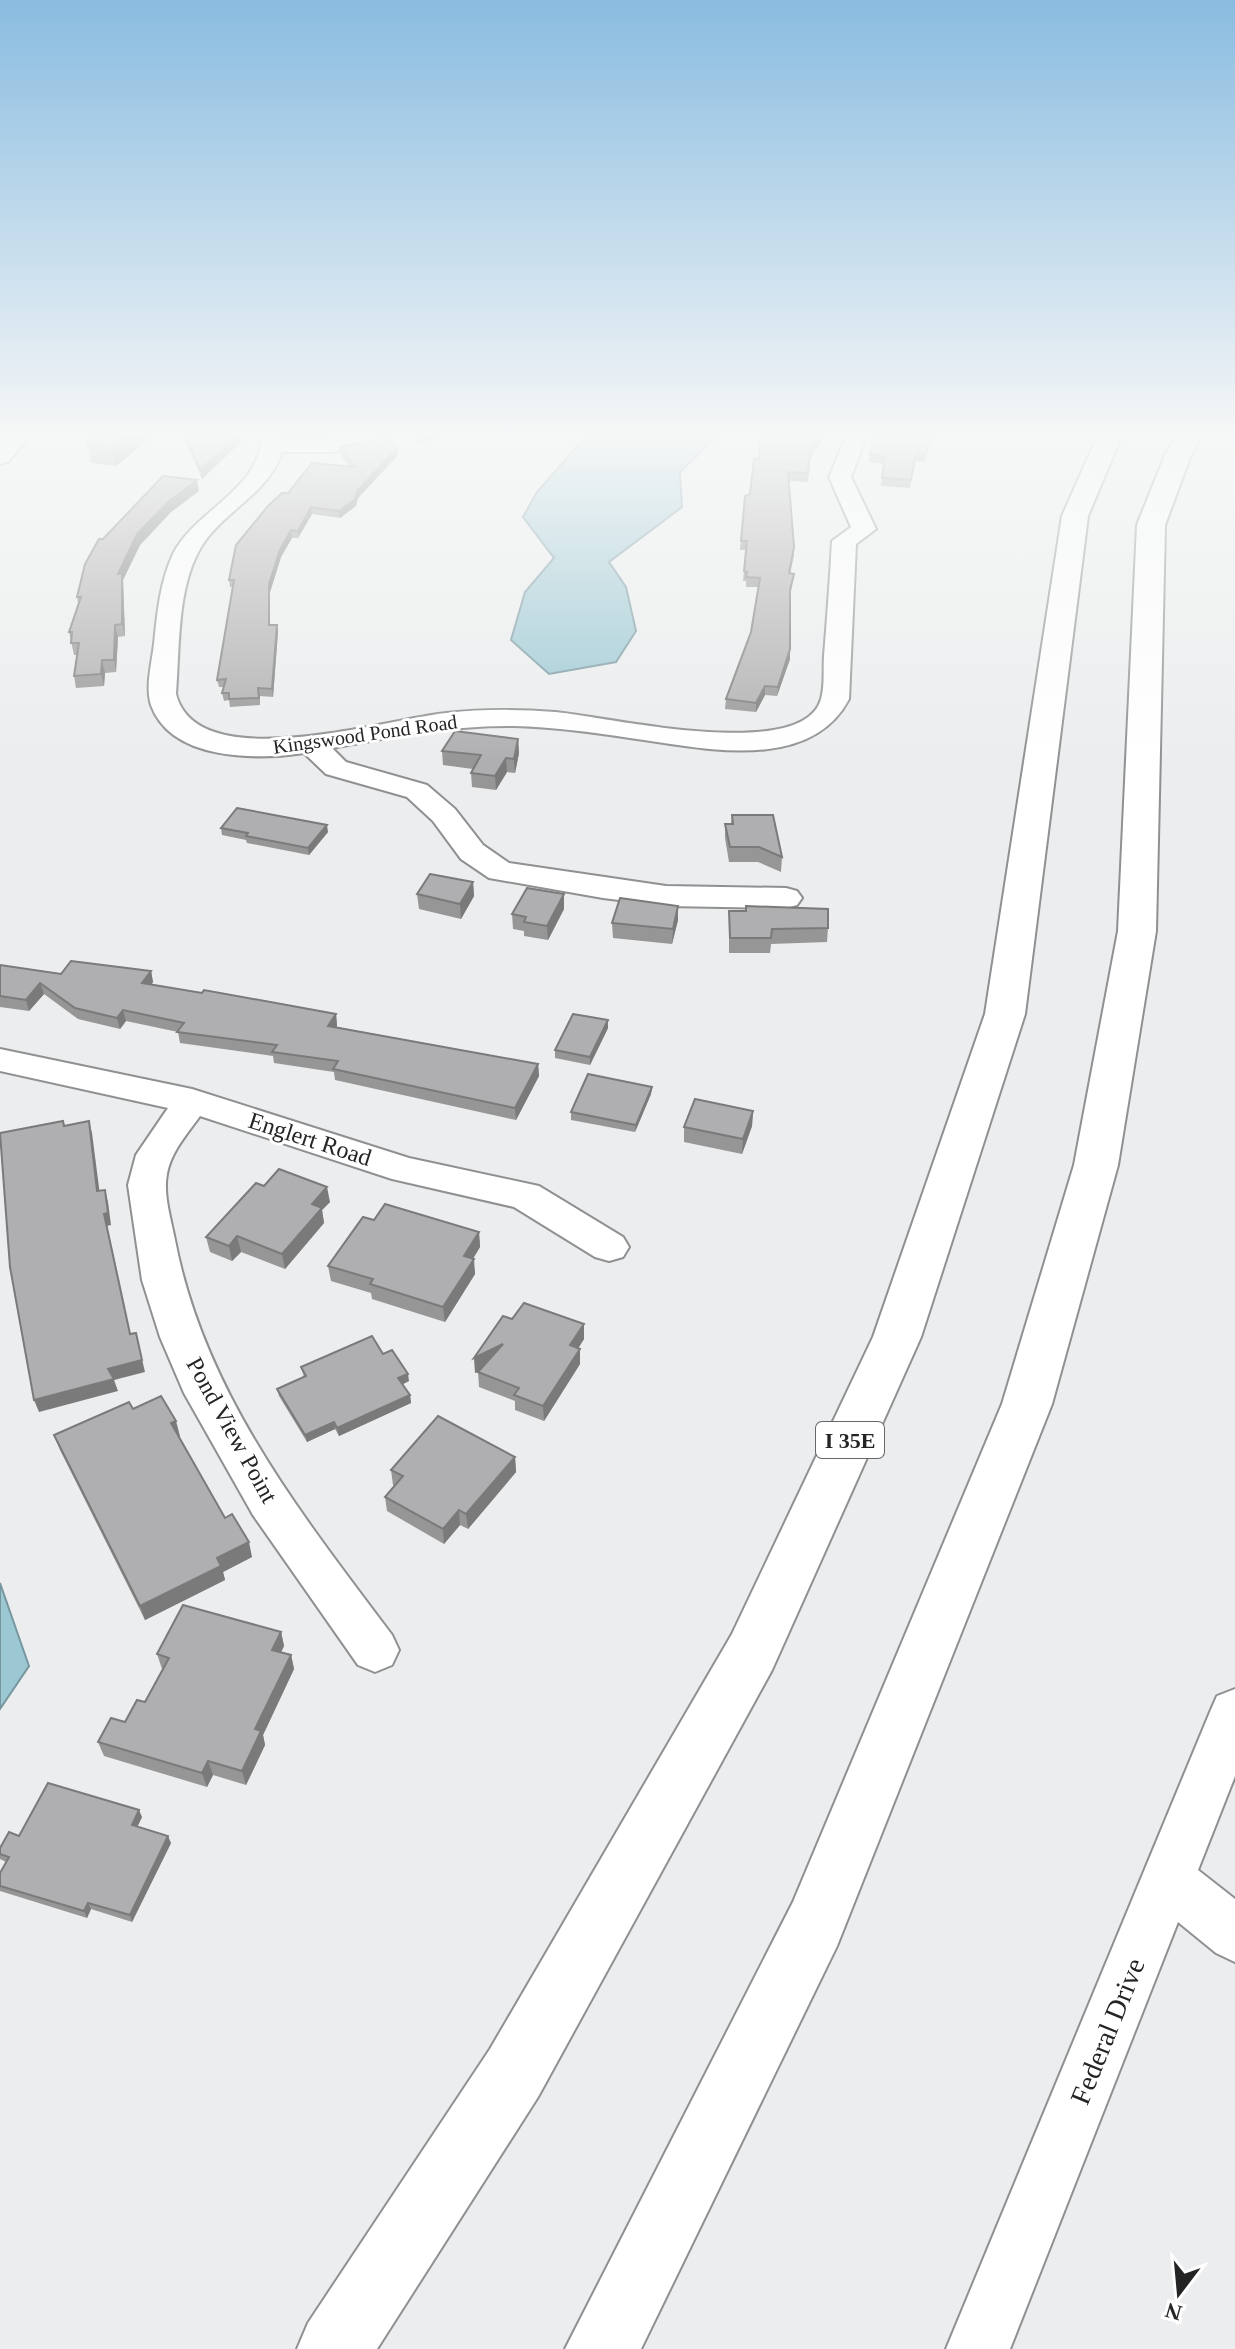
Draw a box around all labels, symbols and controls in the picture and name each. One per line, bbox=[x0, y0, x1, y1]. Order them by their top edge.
street label: Kingswood Pond Road bbox=[272, 710, 459, 759]
street label: Englert Road bbox=[245, 1107, 375, 1171]
street label: Pond View Point bbox=[181, 1353, 283, 1507]
road number: I 35E bbox=[816, 1422, 884, 1458]
street label: Federal Drive bbox=[1064, 1954, 1151, 2109]
north arrow bbox=[1139, 2253, 1219, 2333]
text: N bbox=[1162, 2298, 1185, 2326]

